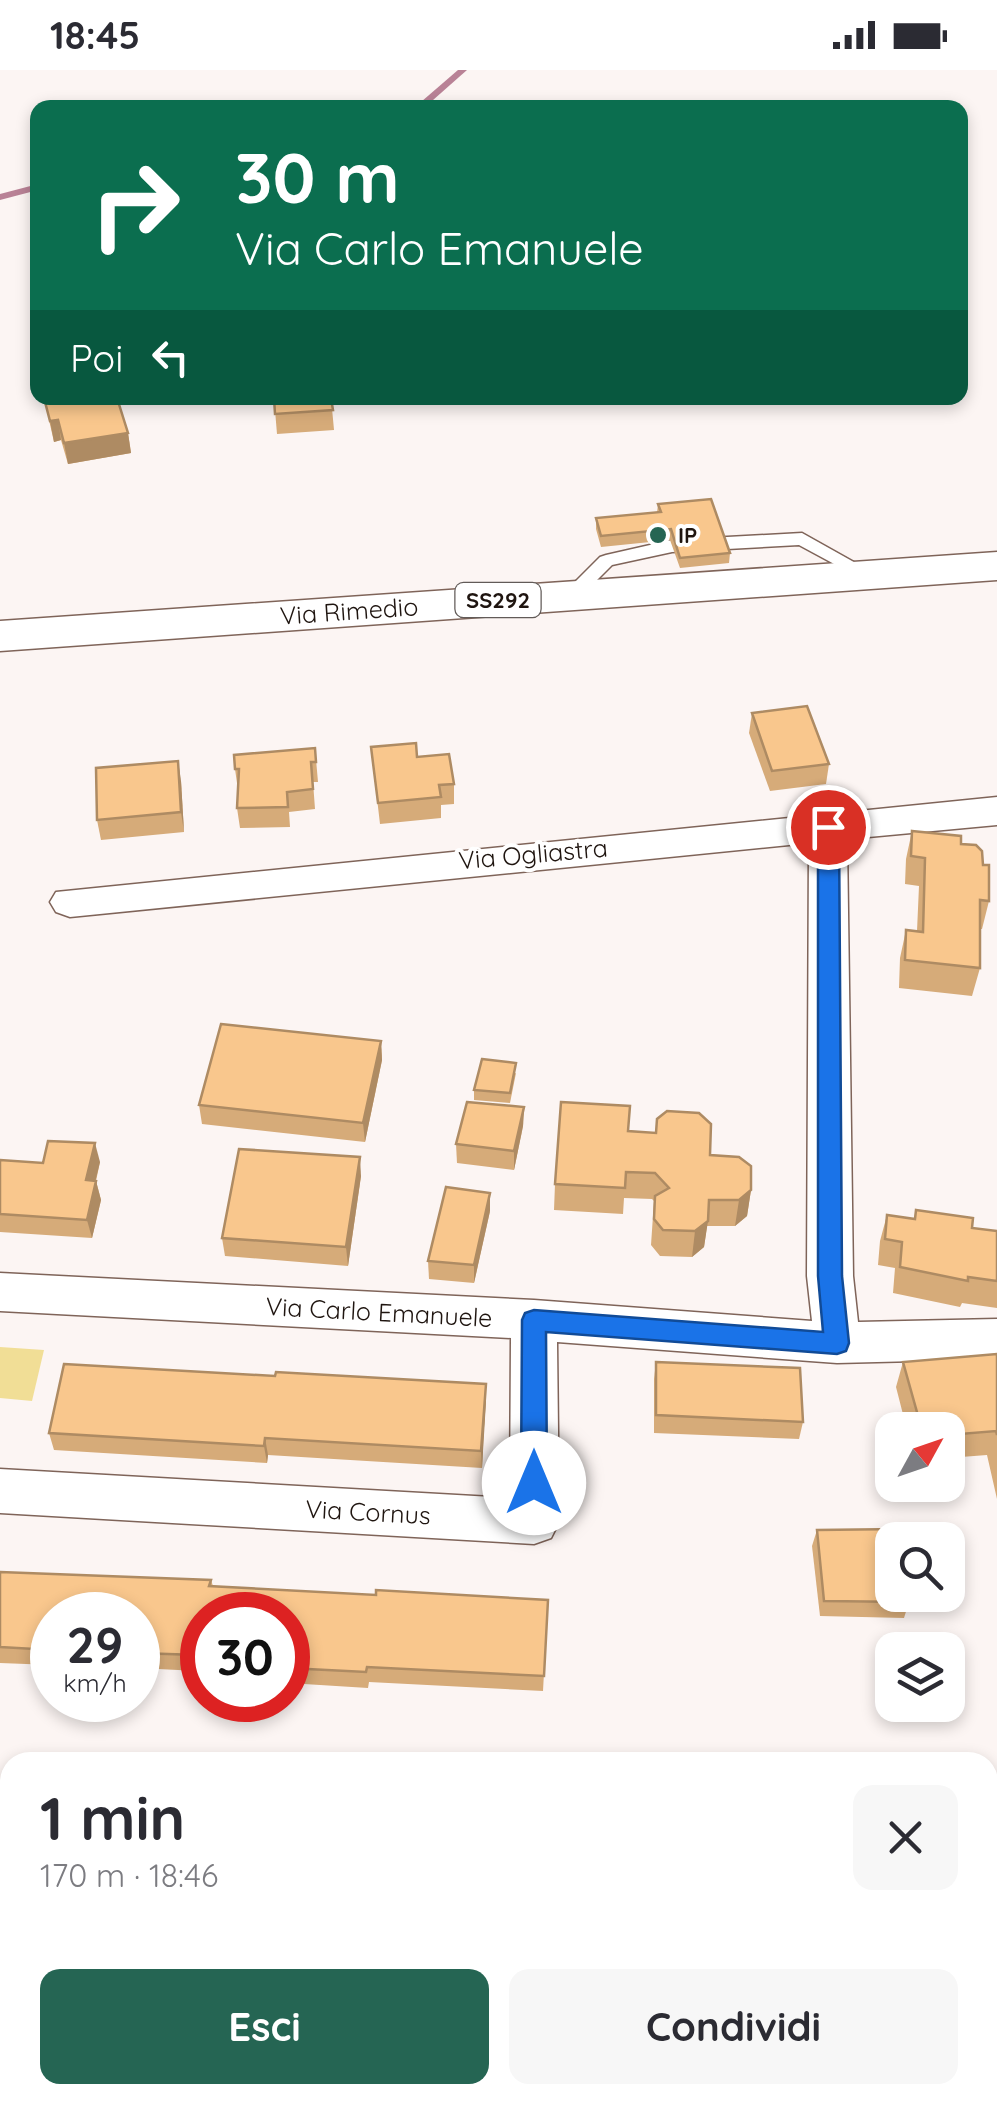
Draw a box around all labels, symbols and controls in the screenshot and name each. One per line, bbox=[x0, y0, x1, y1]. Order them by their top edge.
text: 18:45 bbox=[50, 11, 140, 59]
text: 30 m bbox=[235, 133, 400, 221]
icon: right bbox=[70, 140, 200, 270]
text: Via Carlo Emanuele bbox=[235, 220, 644, 276]
icon: left bbox=[143, 330, 198, 385]
text: Poi bbox=[70, 334, 123, 382]
place label: IP bbox=[678, 521, 697, 549]
marker: IP bbox=[647, 524, 669, 546]
road number: SS292 bbox=[456, 583, 540, 617]
street label: Via Rimedio bbox=[279, 590, 419, 631]
pin bbox=[786, 785, 871, 870]
icon: arrive bbox=[801, 800, 856, 855]
street label: Via Ogliastra bbox=[457, 832, 609, 875]
street label: Via Carlo Emanuele bbox=[265, 1290, 493, 1333]
north arrow bbox=[875, 1412, 965, 1502]
map controls bbox=[875, 1412, 965, 1722]
position arrow bbox=[482, 1431, 586, 1535]
street label: Via Cornus bbox=[305, 1493, 431, 1530]
button: search bbox=[875, 1522, 965, 1612]
speed limit sign: 30 bbox=[180, 1592, 310, 1722]
text: 29 bbox=[67, 1613, 123, 1676]
button: layers bbox=[875, 1632, 965, 1722]
text: km/h bbox=[63, 1667, 127, 1698]
text: 1 min bbox=[40, 1780, 185, 1855]
button: close bbox=[853, 1785, 958, 1890]
text: 170 m · 18:46 bbox=[40, 1855, 218, 1895]
button: Esci bbox=[40, 1969, 489, 2084]
button: Condividi bbox=[509, 1969, 958, 2084]

